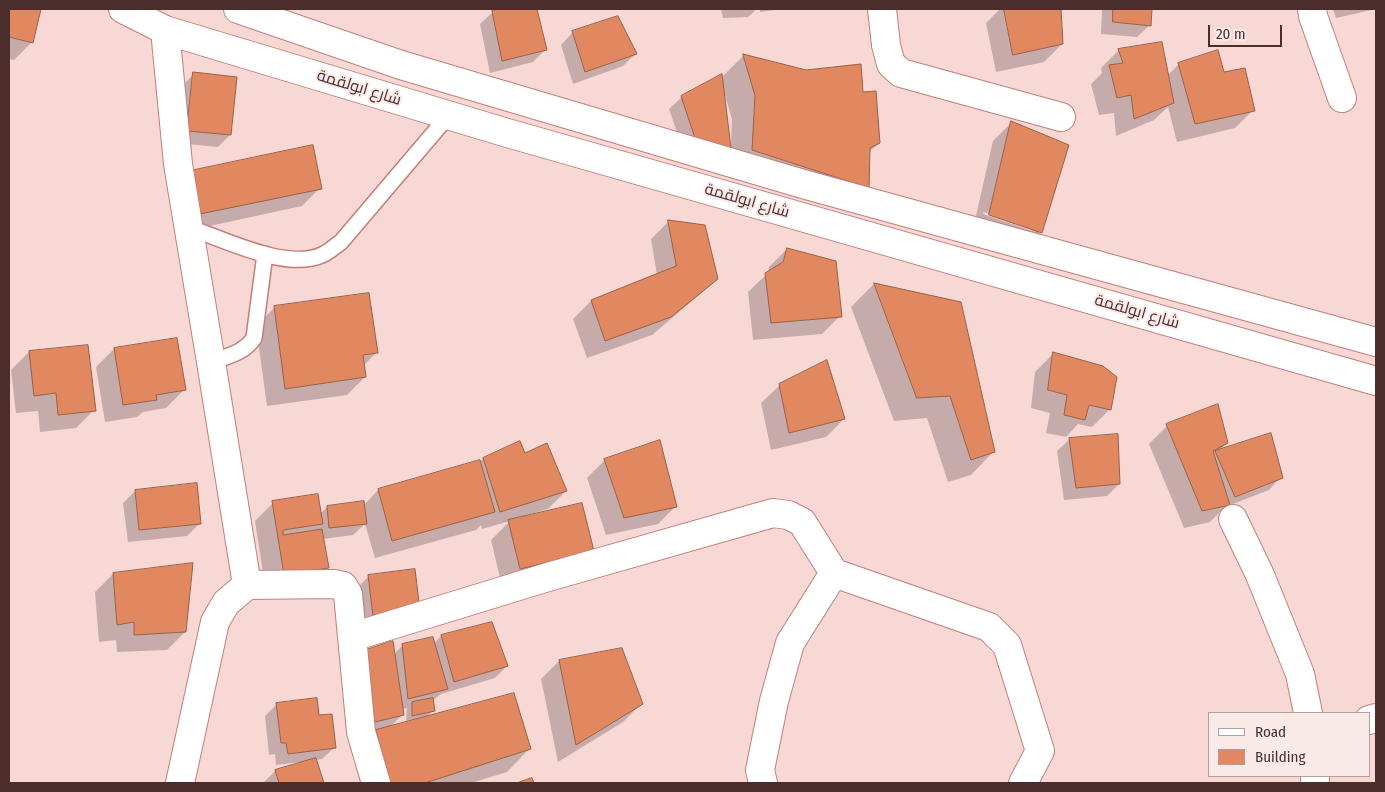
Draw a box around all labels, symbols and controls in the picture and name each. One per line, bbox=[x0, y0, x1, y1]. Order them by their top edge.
scale bar bbox=[1210, 15, 1284, 47]
text: 20 m bbox=[1216, 25, 1246, 43]
street label: شارع ابولقمة bbox=[314, 66, 404, 110]
street label: شارع ابولقمة bbox=[702, 180, 792, 222]
street label: شارع ابولقمة bbox=[1092, 291, 1182, 333]
legend bbox=[1208, 712, 1370, 777]
text: Road bbox=[1255, 723, 1286, 741]
text: Building bbox=[1255, 748, 1306, 766]

